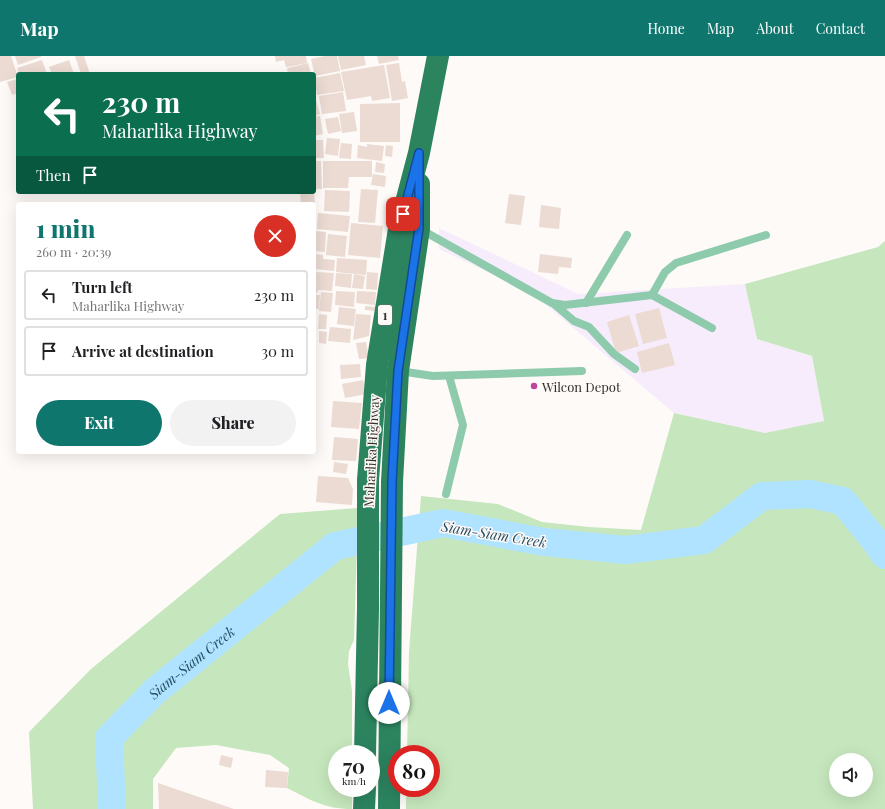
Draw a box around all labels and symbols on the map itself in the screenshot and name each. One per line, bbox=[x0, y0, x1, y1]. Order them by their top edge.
pin bbox=[386, 197, 420, 231]
road number: 1 bbox=[378, 305, 392, 325]
place label: Wilcon Depot bbox=[541, 378, 621, 395]
marker: Wilcon Depot bbox=[529, 381, 539, 391]
street label: Maharlika Highway bbox=[360, 394, 382, 508]
water label: Siam-Siam Creek bbox=[439, 516, 548, 552]
water label: Siam-Siam Creek bbox=[143, 621, 238, 703]
position arrow bbox=[368, 682, 410, 724]
speed limit sign: 80 bbox=[388, 745, 440, 797]

